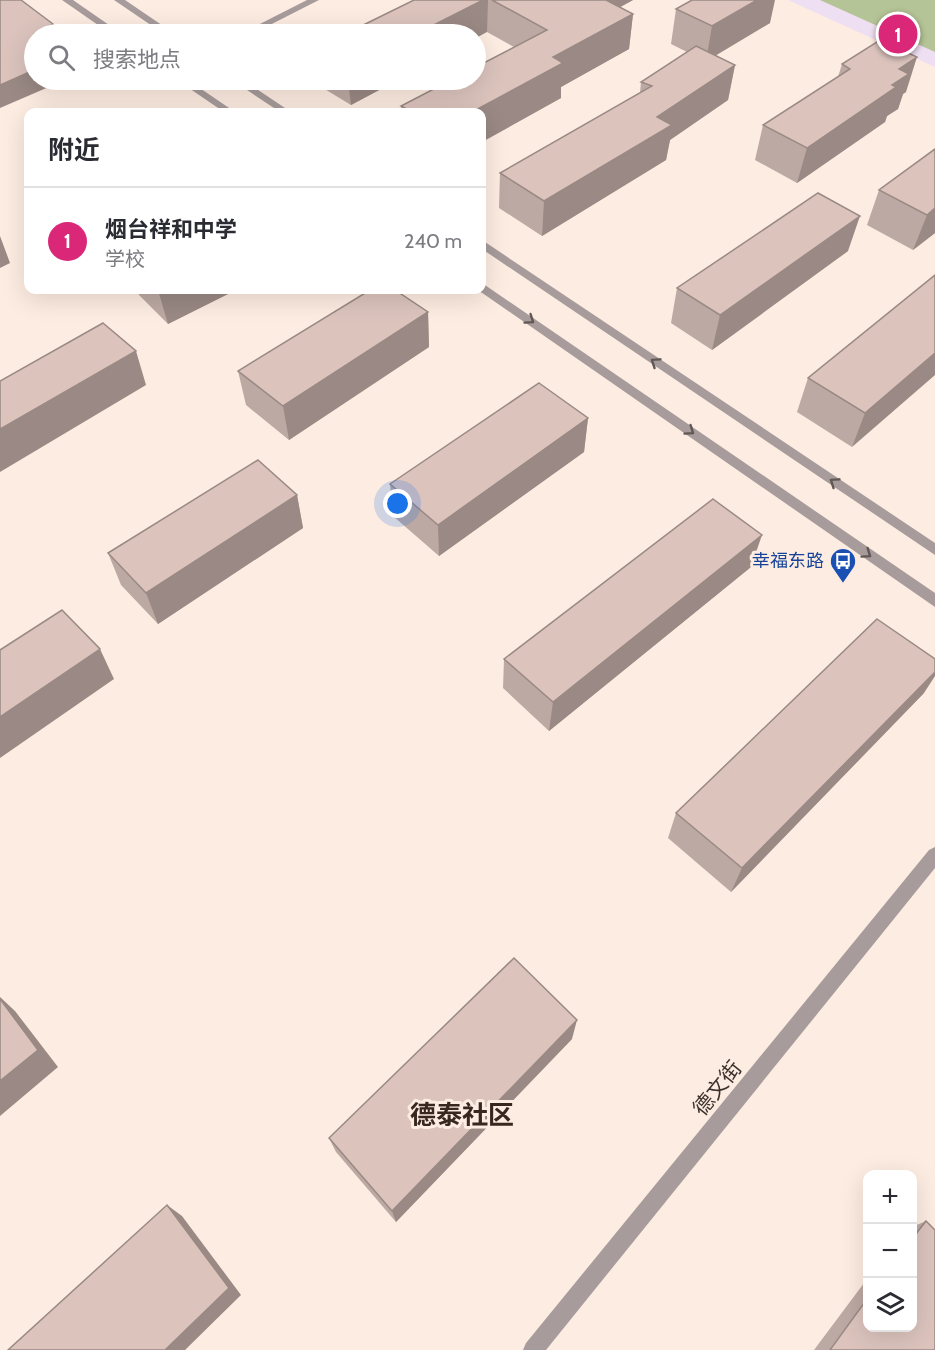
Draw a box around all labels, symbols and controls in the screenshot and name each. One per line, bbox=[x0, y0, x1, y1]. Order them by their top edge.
pin: 1 bbox=[878, 12, 918, 57]
search box bbox=[24, 24, 486, 90]
icon: search bbox=[45, 41, 78, 74]
text: 搜索地点 bbox=[93, 46, 181, 73]
text: 附近 bbox=[48, 134, 100, 166]
text: 烟台祥和中学 bbox=[105, 216, 237, 243]
text: 1 bbox=[64, 229, 71, 253]
text: 240 m bbox=[404, 229, 462, 253]
text: 学校 bbox=[105, 247, 145, 271]
one-way arrow bbox=[523, 313, 534, 324]
one-way arrow bbox=[651, 358, 662, 369]
one-way arrow bbox=[683, 424, 694, 435]
one-way arrow bbox=[830, 479, 841, 490]
your location bbox=[383, 489, 412, 518]
bus stop icon: 幸福东路 bbox=[828, 546, 858, 584]
one-way arrow bbox=[861, 547, 872, 558]
place label: 幸福东路 bbox=[752, 550, 824, 572]
street label: 德文街 bbox=[687, 1056, 747, 1120]
district label: 德泰社区 bbox=[410, 1099, 514, 1131]
map controls bbox=[863, 1170, 917, 1332]
button: + bbox=[863, 1170, 917, 1224]
button: − bbox=[863, 1224, 917, 1278]
button: layers bbox=[863, 1278, 917, 1332]

